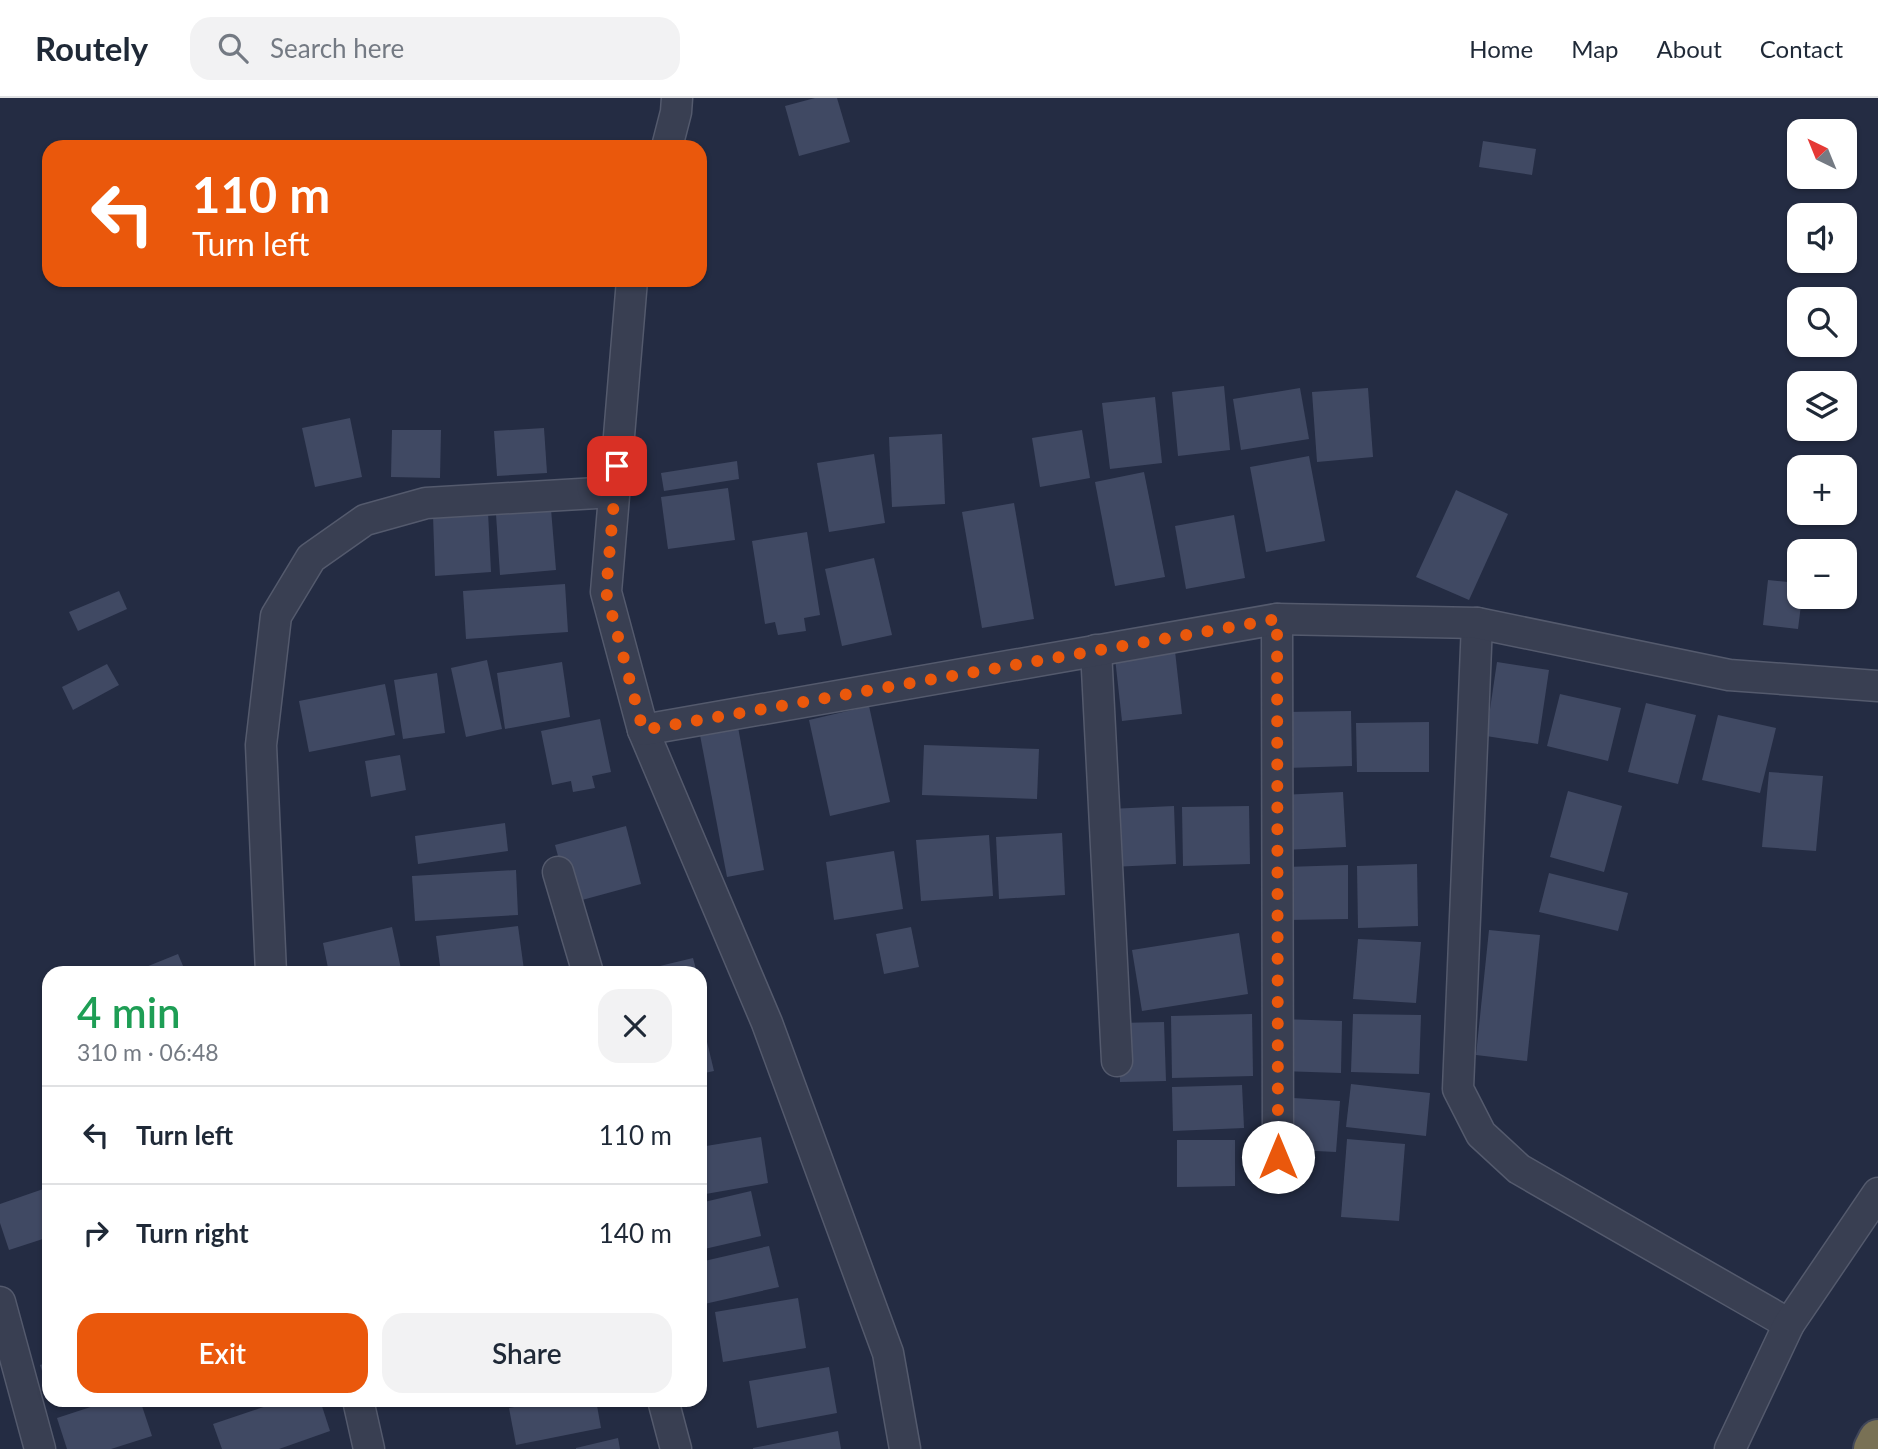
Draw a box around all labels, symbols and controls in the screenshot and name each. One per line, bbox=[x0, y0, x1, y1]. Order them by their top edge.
search box bbox=[190, 17, 680, 80]
text: Routely bbox=[35, 28, 148, 68]
icon: search bbox=[214, 29, 252, 67]
text: Search here bbox=[270, 32, 404, 64]
text: Home bbox=[1469, 34, 1533, 63]
text: Map bbox=[1571, 34, 1619, 63]
text: About bbox=[1657, 34, 1722, 63]
text: Contact bbox=[1760, 34, 1843, 63]
north arrow bbox=[1787, 119, 1857, 189]
map controls bbox=[1787, 119, 1857, 609]
text: 110 m bbox=[192, 165, 330, 223]
icon: left bbox=[77, 168, 168, 259]
button: sound bbox=[1787, 203, 1857, 273]
text: Turn left bbox=[192, 224, 309, 263]
button: search bbox=[1787, 287, 1857, 357]
button: layers bbox=[1787, 371, 1857, 441]
pin bbox=[587, 436, 647, 496]
icon: arrive bbox=[598, 447, 636, 485]
button: + bbox=[1787, 455, 1857, 525]
button: − bbox=[1787, 539, 1857, 609]
text: 4 min bbox=[77, 987, 181, 1037]
button: close bbox=[598, 989, 672, 1063]
text: 310 m · 06:48 bbox=[77, 1038, 219, 1066]
icon: left bbox=[77, 1116, 115, 1154]
text: Turn left bbox=[136, 1119, 233, 1151]
text: 110 m bbox=[599, 1119, 672, 1151]
position arrow bbox=[1241, 1120, 1315, 1194]
icon: right bbox=[77, 1214, 115, 1252]
text: Turn right bbox=[136, 1217, 249, 1249]
text: 140 m bbox=[599, 1217, 672, 1249]
button: Exit bbox=[77, 1313, 368, 1393]
button: Share bbox=[382, 1313, 672, 1393]

